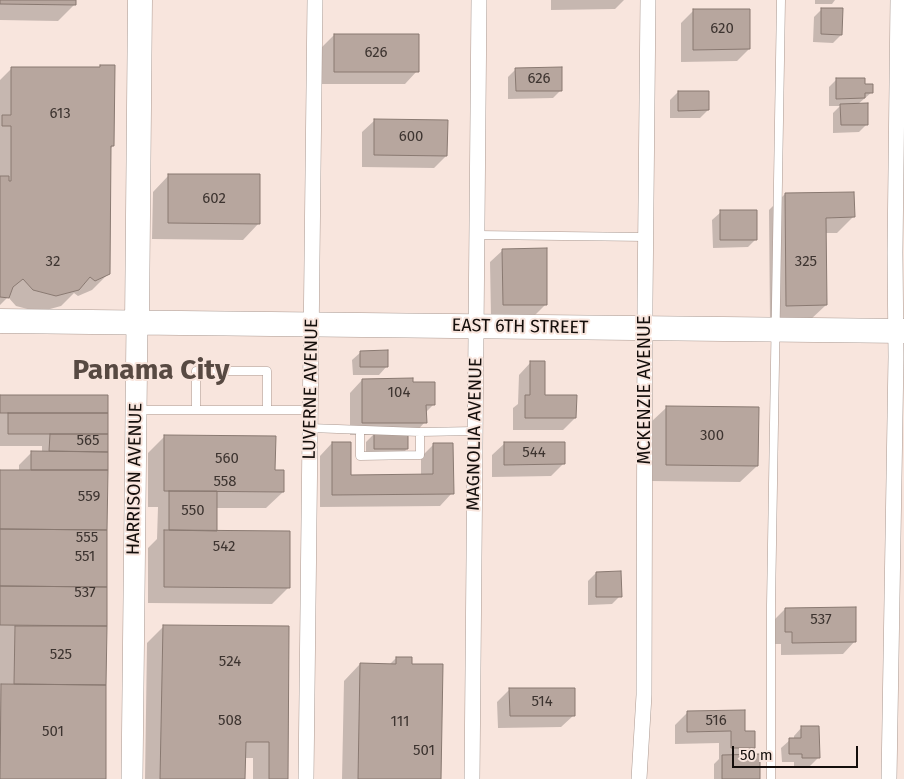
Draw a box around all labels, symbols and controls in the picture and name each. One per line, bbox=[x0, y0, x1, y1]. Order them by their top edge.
house number: 620 bbox=[710, 20, 734, 38]
house number: 626 bbox=[364, 44, 388, 62]
house number: 626 bbox=[527, 70, 551, 88]
house number: 613 bbox=[49, 105, 71, 123]
house number: 600 bbox=[399, 128, 423, 146]
house number: 602 bbox=[202, 190, 226, 208]
house number: 32 bbox=[46, 253, 60, 271]
house number: 325 bbox=[795, 253, 817, 271]
street label: EAST 6TH STREET bbox=[452, 315, 588, 339]
street label: MCKENZIE AVENUE bbox=[634, 315, 656, 465]
street label: LUVERNE AVENUE bbox=[299, 318, 323, 460]
district label: Panama City bbox=[73, 354, 229, 388]
street label: MAGNOLIA AVENUE bbox=[463, 357, 487, 511]
house number: 104 bbox=[388, 384, 410, 402]
street label: HARRISON AVENUE bbox=[123, 403, 147, 555]
house number: 300 bbox=[700, 427, 724, 445]
house number: 565 bbox=[77, 432, 99, 450]
house number: 544 bbox=[522, 444, 546, 462]
house number: 560 bbox=[215, 450, 239, 468]
house number: 558 bbox=[213, 473, 237, 491]
house number: 559 bbox=[78, 488, 100, 506]
house number: 550 bbox=[181, 502, 205, 520]
house number: 555 bbox=[76, 529, 98, 547]
house number: 542 bbox=[213, 538, 235, 556]
house number: 551 bbox=[75, 548, 95, 566]
house number: 537 bbox=[74, 584, 96, 602]
house number: 537 bbox=[810, 611, 832, 629]
house number: 525 bbox=[50, 646, 72, 664]
house number: 524 bbox=[219, 653, 241, 671]
house number: 514 bbox=[531, 693, 553, 711]
house number: 508 bbox=[218, 712, 242, 730]
house number: 516 bbox=[705, 712, 727, 730]
house number: 111 bbox=[390, 713, 410, 731]
house number: 501 bbox=[42, 723, 64, 741]
scale bar bbox=[734, 736, 860, 768]
house number: 501 bbox=[413, 742, 435, 760]
text: 50 m bbox=[740, 746, 773, 764]

